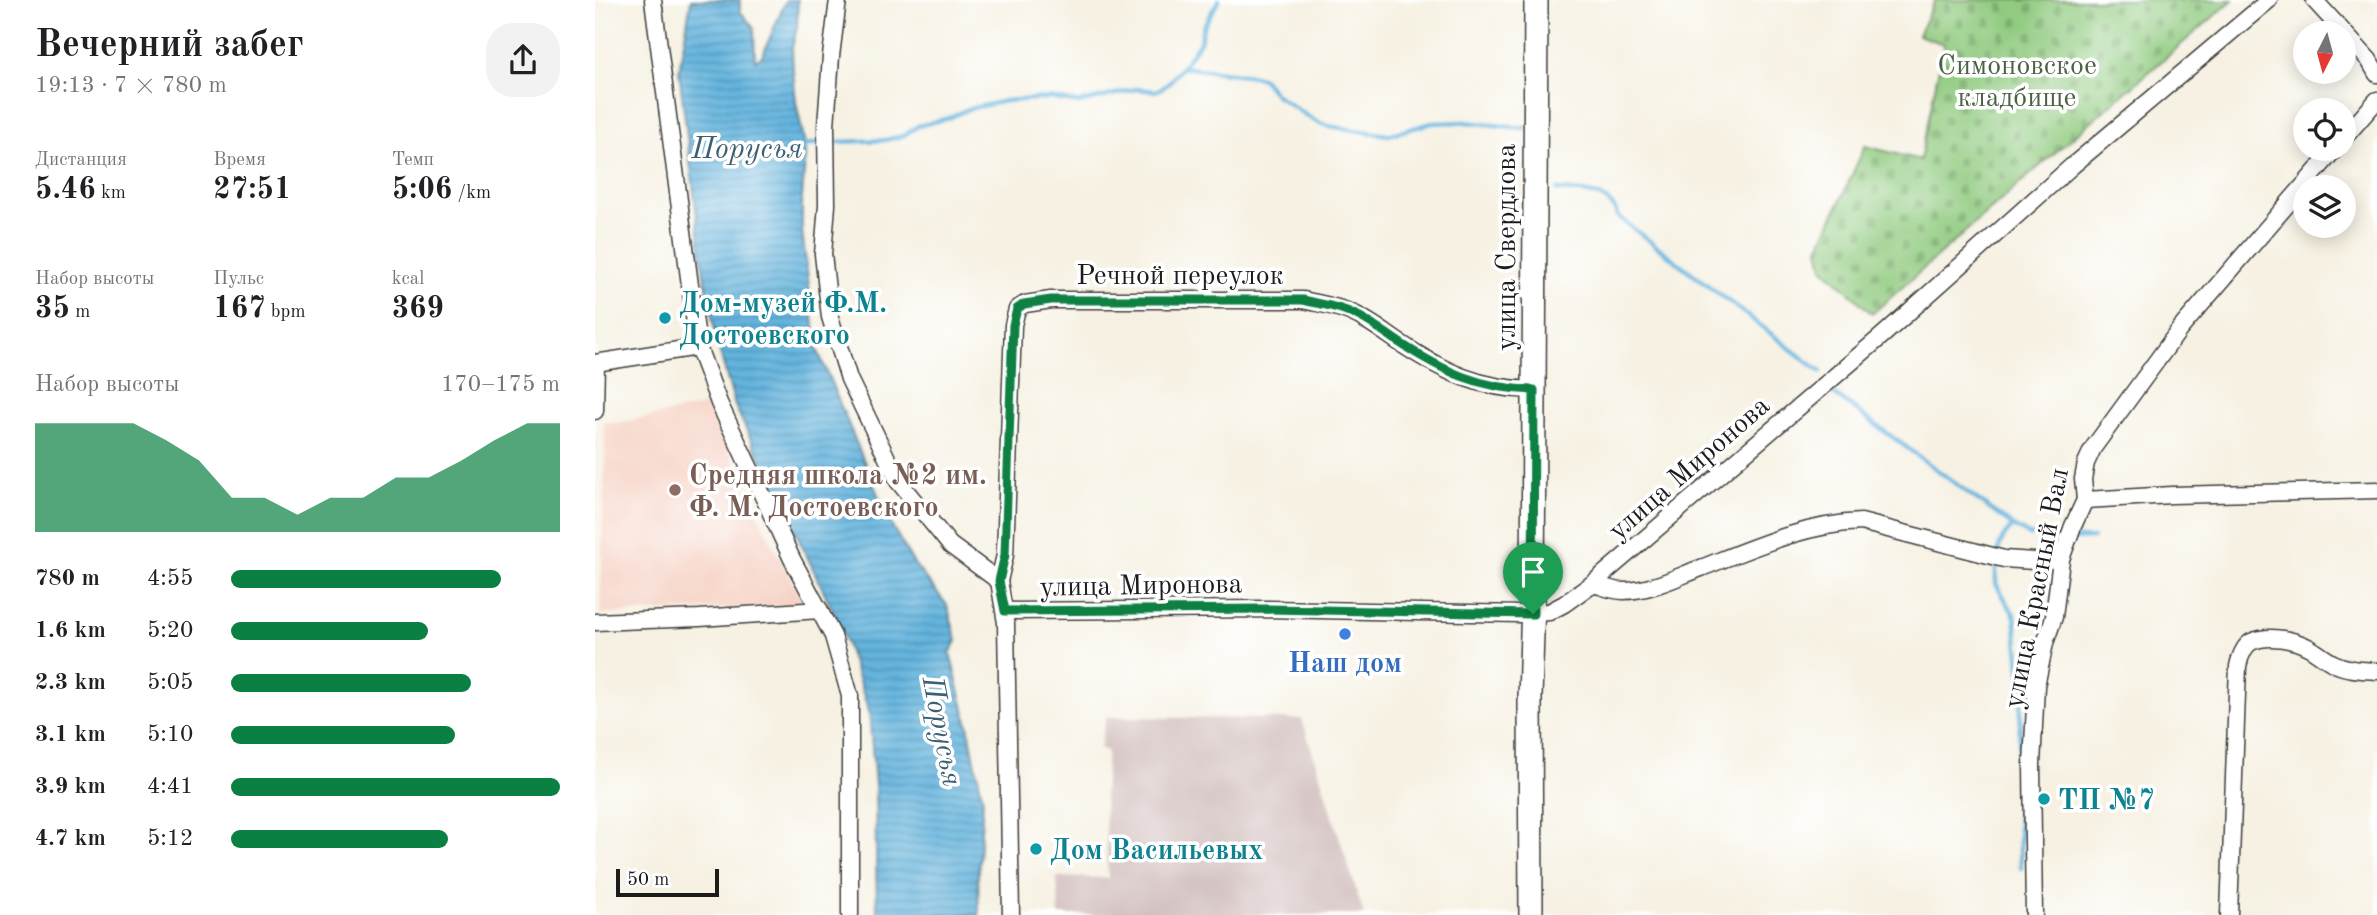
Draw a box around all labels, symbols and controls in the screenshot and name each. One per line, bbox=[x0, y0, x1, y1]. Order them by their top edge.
north arrow bbox=[2293, 21, 2355, 84]
map controls bbox=[2293, 21, 2356, 238]
button: share bbox=[486, 23, 560, 97]
text: Вечерний забег bbox=[35, 27, 304, 65]
park label: Симоновское кладбище bbox=[1937, 53, 2097, 113]
text: 19:13 · 7 × 780 m bbox=[35, 74, 227, 97]
button: locate bbox=[2293, 98, 2356, 161]
water label: Порусья bbox=[690, 135, 803, 165]
street label: улица Свердлова bbox=[1494, 143, 1522, 351]
text: Дистанция bbox=[35, 151, 127, 170]
text: Время bbox=[213, 151, 266, 170]
text: Темп bbox=[392, 151, 434, 170]
text: 5.46 bbox=[35, 175, 96, 205]
text: 27:51 bbox=[213, 175, 291, 205]
text: 5:06 bbox=[392, 175, 452, 205]
button: layers bbox=[2293, 175, 2356, 238]
text: km bbox=[96, 184, 126, 203]
text: /km bbox=[452, 184, 491, 203]
street label: Речной переулок bbox=[1076, 263, 1284, 291]
text: Набор высоты bbox=[35, 270, 154, 289]
text: Пульс bbox=[213, 270, 264, 289]
text: kcal bbox=[392, 270, 424, 289]
place label: Дом-музей Ф.М. Достоевского bbox=[679, 291, 887, 351]
text: 35 bbox=[35, 294, 70, 324]
text: 167 bbox=[213, 294, 266, 324]
text: 369 bbox=[392, 294, 444, 324]
text: m bbox=[70, 303, 90, 322]
text: bpm bbox=[266, 303, 306, 322]
marker: Дом-музей Ф.М. Достоевского bbox=[657, 310, 673, 326]
text: Набор высоты bbox=[35, 373, 179, 396]
text: 170–175 m bbox=[441, 373, 560, 396]
street label: улица Миронова bbox=[1604, 392, 1776, 546]
place label: Средняя школа №2 им. Ф. М. Достоевского bbox=[689, 462, 987, 523]
street label: улица Красный Вал bbox=[2001, 466, 2075, 711]
marker: Средняя школа №2 им. Ф. М. Достоевского bbox=[667, 482, 683, 498]
pin bbox=[1503, 542, 1563, 614]
icon: arrive bbox=[1514, 553, 1552, 591]
text: 780 m bbox=[35, 567, 100, 590]
text: 4:55 bbox=[147, 567, 193, 590]
street label: улица Миронова bbox=[1039, 571, 1243, 603]
text: 1.6 km bbox=[35, 619, 106, 642]
text: 5:20 bbox=[147, 619, 193, 642]
marker: Наш дом bbox=[1337, 626, 1353, 642]
place label: Наш дом bbox=[1288, 651, 1402, 679]
text: 2.3 km bbox=[35, 671, 106, 694]
text: 5:05 bbox=[147, 671, 193, 694]
water label: Порусья bbox=[915, 673, 966, 789]
text: 3.1 km bbox=[35, 723, 106, 746]
text: 5:10 bbox=[147, 723, 193, 746]
text: 3.9 km bbox=[35, 775, 106, 798]
text: 4:41 bbox=[147, 775, 193, 798]
place label: ТП №7 bbox=[2058, 787, 2155, 816]
marker: ТП №7 bbox=[2036, 791, 2052, 807]
text: 4.7 km bbox=[35, 827, 106, 850]
text: 5:12 bbox=[147, 827, 193, 850]
place label: Дом Васильевых bbox=[1050, 838, 1263, 866]
marker: Дом Васильевых bbox=[1028, 841, 1044, 857]
scale bar bbox=[616, 866, 719, 898]
text: 50 m bbox=[627, 871, 669, 890]

